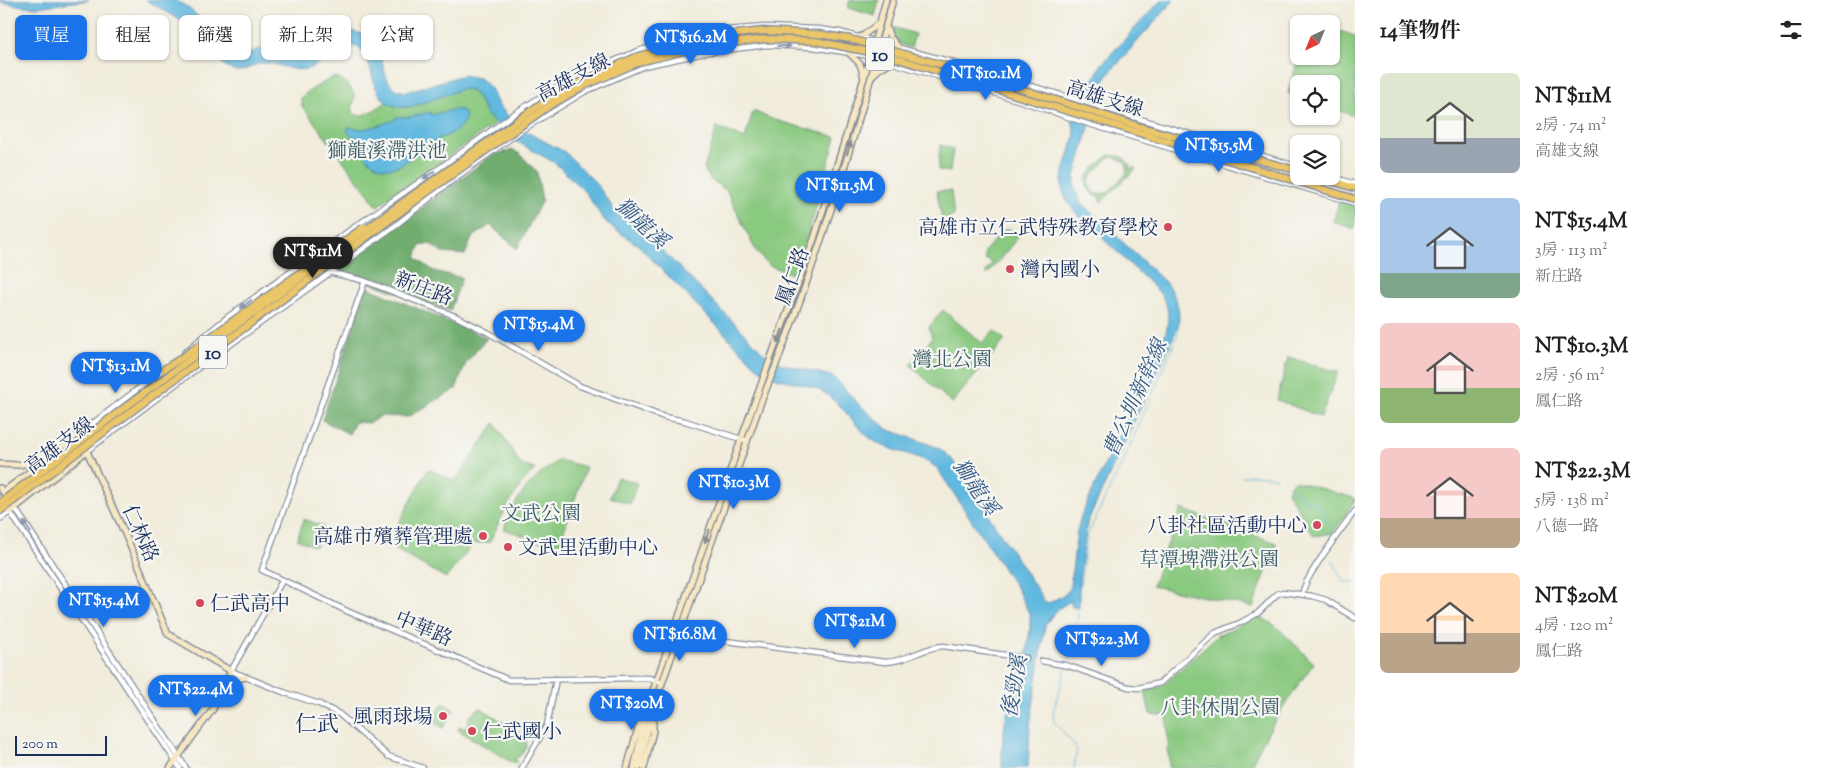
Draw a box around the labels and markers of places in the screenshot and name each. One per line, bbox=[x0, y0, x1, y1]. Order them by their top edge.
pin: NT$16.2M bbox=[639, 22, 743, 65]
pin: NT$10.1M bbox=[934, 58, 1038, 101]
pin: NT$15.5M bbox=[1167, 130, 1271, 173]
pin: NT$11.5M bbox=[788, 170, 892, 213]
place label: 高雄市立仁武特殊教育學校 bbox=[918, 215, 1158, 244]
marker: 高雄市立仁武特殊教育學校 bbox=[1162, 221, 1174, 233]
pin: NT$11M bbox=[272, 236, 354, 279]
place label: 灣內國小 bbox=[1020, 257, 1100, 286]
marker: 灣內國小 bbox=[1004, 263, 1016, 275]
pin: NT$15.4M bbox=[487, 310, 591, 352]
pin: NT$13.1M bbox=[64, 352, 168, 394]
pin: NT$10.3M bbox=[682, 468, 786, 510]
place label: 八卦社區活動中心 bbox=[1147, 513, 1307, 542]
marker: 八卦社區活動中心 bbox=[1311, 519, 1323, 531]
place label: 高雄市殯葬管理處 bbox=[313, 524, 473, 553]
marker: 高雄市殯葬管理處 bbox=[477, 530, 489, 542]
place label: 文武里活動中心 bbox=[518, 535, 658, 564]
marker: 文武里活動中心 bbox=[502, 541, 514, 553]
pin: NT$15.4M bbox=[52, 586, 156, 628]
place label: 仁武高中 bbox=[210, 591, 290, 620]
marker: 仁武高中 bbox=[194, 597, 206, 609]
pin: NT$21M bbox=[814, 606, 896, 649]
pin: NT$16.8M bbox=[628, 620, 732, 662]
pin: NT$22.3M bbox=[1050, 624, 1154, 667]
pin: NT$22.4M bbox=[144, 674, 248, 717]
pin: NT$20M bbox=[591, 688, 673, 731]
place label: 風雨球場 bbox=[353, 704, 433, 733]
marker: 風雨球場 bbox=[437, 710, 449, 722]
place label: 仁武國小 bbox=[482, 719, 562, 748]
marker: 仁武國小 bbox=[466, 725, 478, 737]

